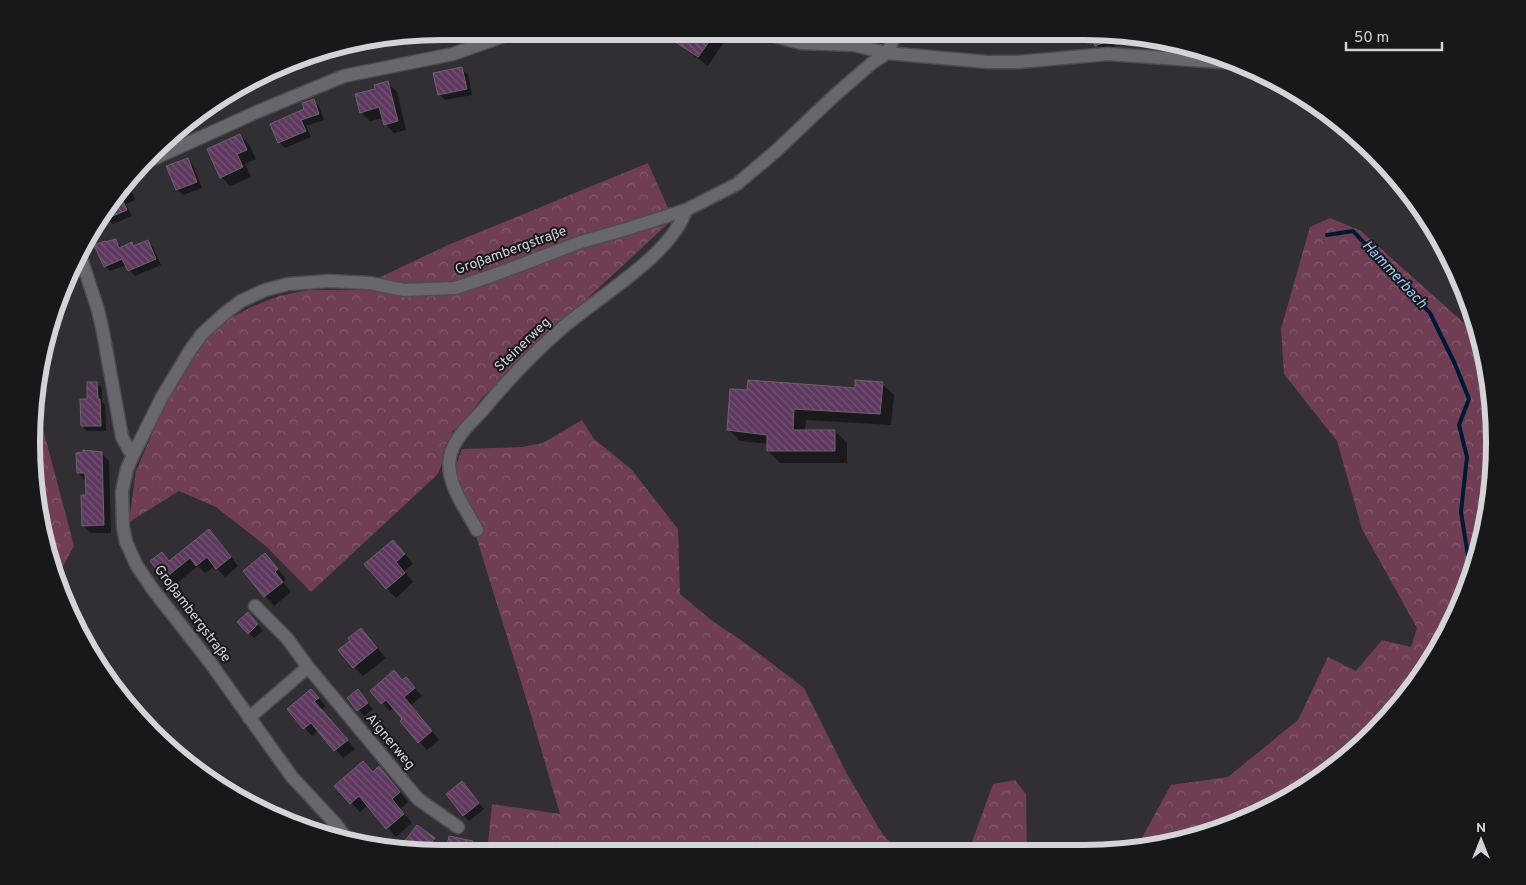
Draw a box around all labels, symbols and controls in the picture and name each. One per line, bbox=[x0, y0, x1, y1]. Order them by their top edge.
scale bar bbox=[1346, 20, 1442, 52]
text: 50 m bbox=[1354, 29, 1389, 48]
street label: Großambergstraße bbox=[453, 223, 569, 279]
water label: Hammerbach bbox=[1357, 237, 1431, 313]
street label: Steinerweg bbox=[491, 314, 555, 376]
street label: Großambergstraße bbox=[150, 562, 234, 666]
street label: Aignerweg bbox=[362, 711, 418, 773]
north arrow bbox=[1456, 815, 1506, 865]
text: N bbox=[1476, 820, 1486, 837]

